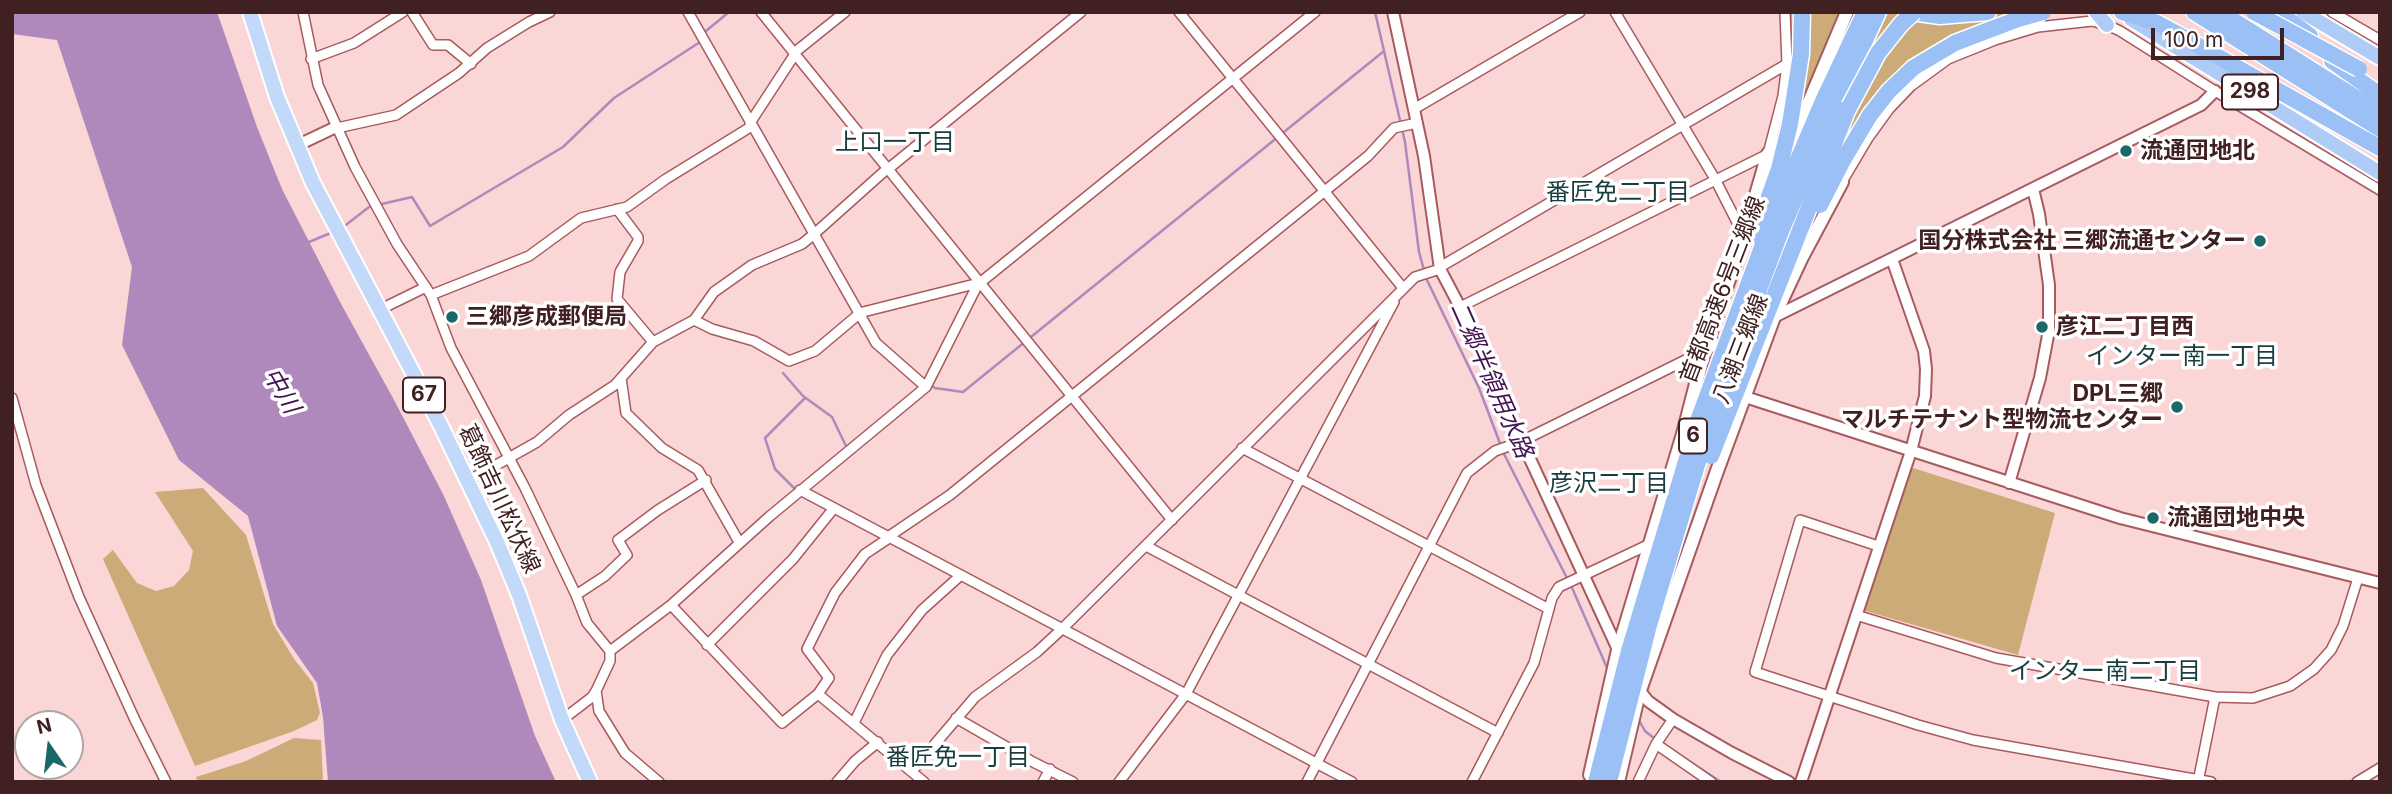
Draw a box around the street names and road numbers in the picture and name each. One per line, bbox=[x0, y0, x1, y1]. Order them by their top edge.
road number: 298 bbox=[2222, 74, 2278, 110]
street label: 首都高速6号三郷線 bbox=[1675, 193, 1771, 387]
street label: 八潮三郷線 bbox=[1708, 290, 1774, 408]
road number: 67 bbox=[403, 378, 445, 412]
road number: 6 bbox=[1679, 418, 1707, 453]
street label: 葛飾吉川松伏線 bbox=[452, 420, 546, 578]

